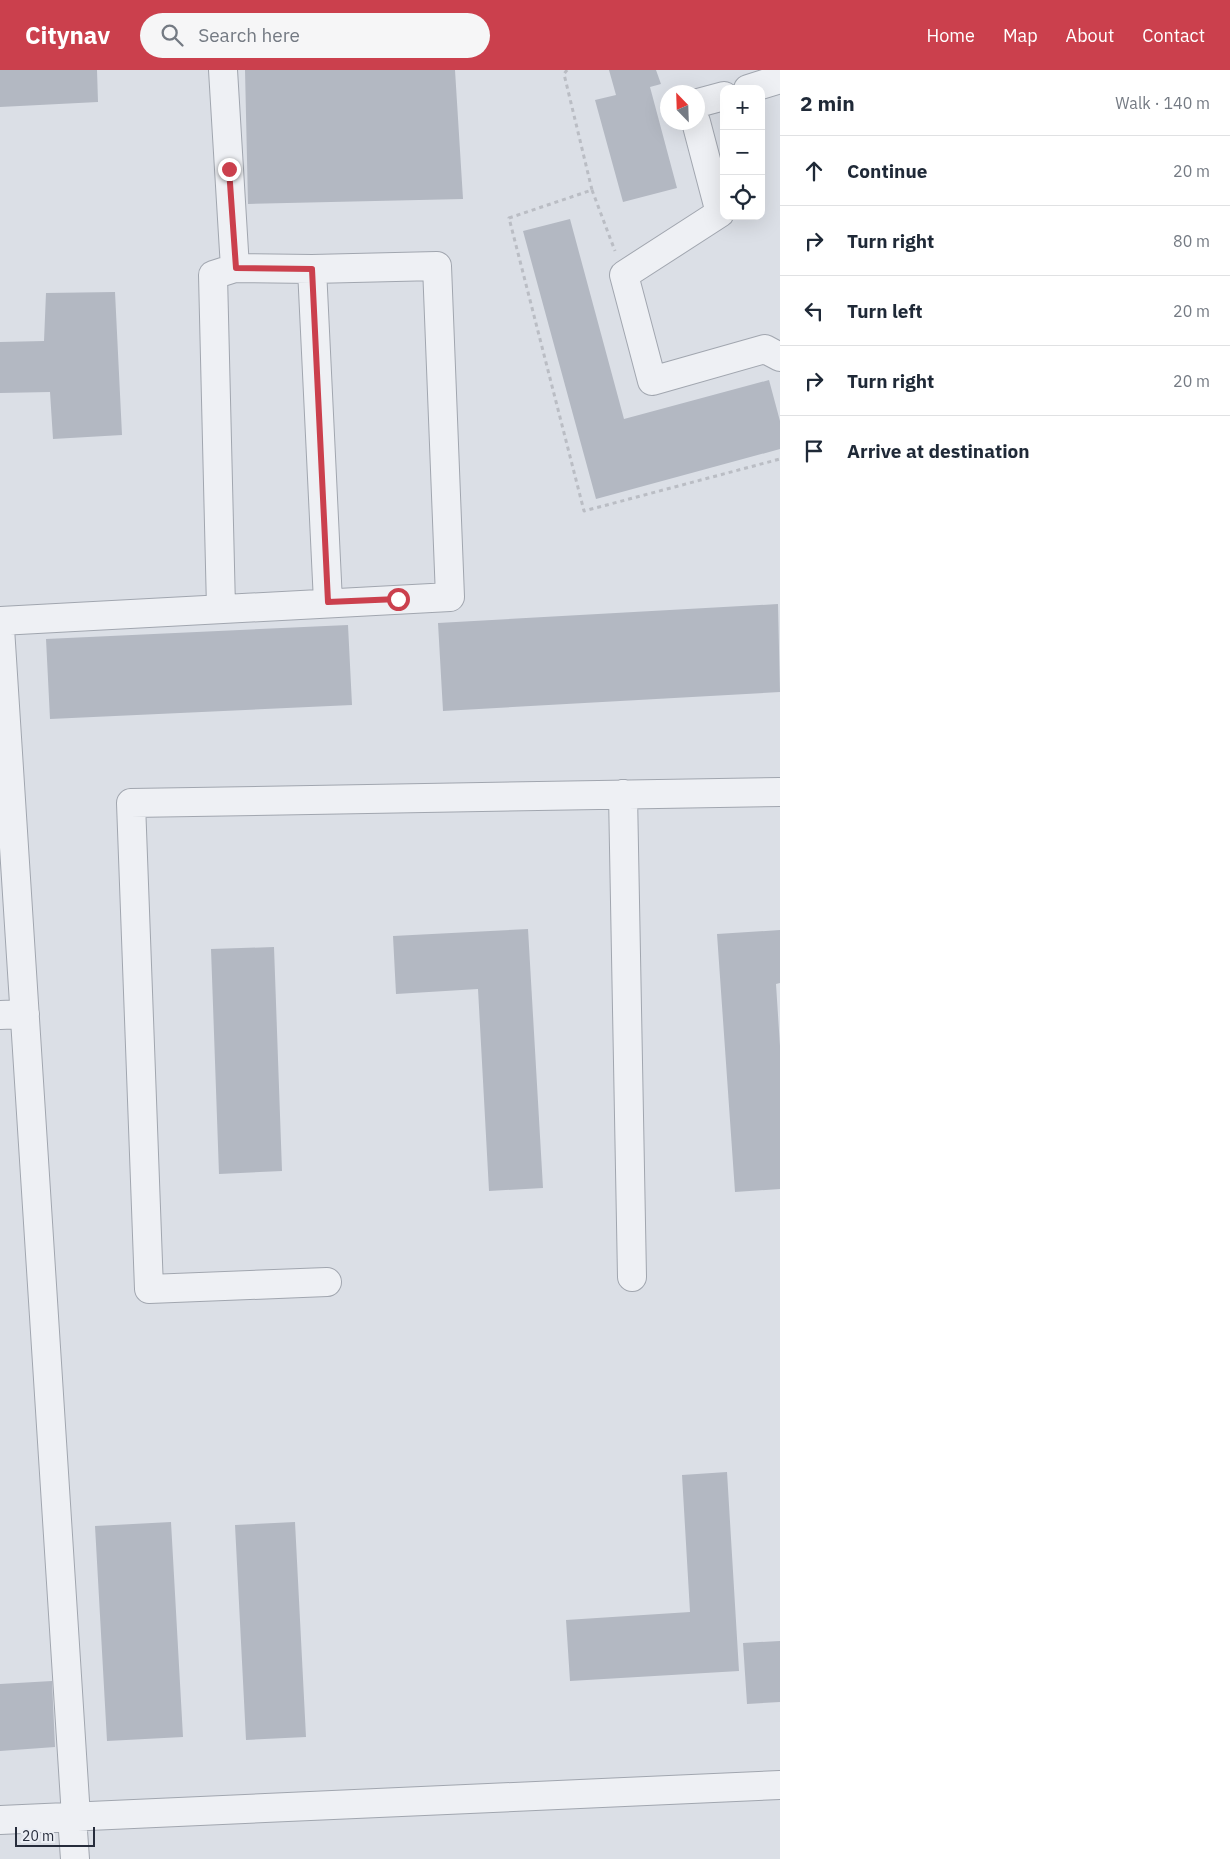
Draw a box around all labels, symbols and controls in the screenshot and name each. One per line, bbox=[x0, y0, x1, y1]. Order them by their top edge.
search box bbox=[140, 13, 490, 58]
text: Citynav bbox=[25, 19, 110, 51]
icon: search bbox=[158, 21, 186, 49]
text: Search here bbox=[198, 23, 300, 47]
text: Home bbox=[927, 24, 975, 47]
text: Map bbox=[1003, 24, 1038, 47]
text: About bbox=[1066, 24, 1114, 47]
text: Contact bbox=[1142, 24, 1205, 47]
north arrow bbox=[660, 85, 705, 130]
map controls bbox=[720, 85, 765, 220]
button: + bbox=[720, 85, 765, 130]
text: 2 min bbox=[800, 89, 855, 117]
text: Walk · 140 m bbox=[1115, 93, 1210, 113]
button: − bbox=[720, 130, 765, 175]
icon: ahead bbox=[800, 157, 828, 185]
route end bbox=[218, 158, 241, 181]
text: Continue bbox=[847, 159, 927, 183]
text: 20 m bbox=[1173, 161, 1210, 181]
button: locate bbox=[720, 175, 765, 220]
icon: right bbox=[800, 227, 828, 255]
text: Turn right bbox=[847, 229, 934, 253]
text: 80 m bbox=[1173, 231, 1210, 251]
icon: left bbox=[800, 297, 828, 325]
text: Turn left bbox=[847, 299, 923, 323]
text: 20 m bbox=[1173, 301, 1210, 321]
icon: right bbox=[800, 367, 828, 395]
text: Turn right bbox=[847, 369, 934, 393]
text: 20 m bbox=[1173, 371, 1210, 391]
icon: arrive bbox=[800, 437, 828, 465]
text: Arrive at destination bbox=[847, 439, 1030, 463]
route start bbox=[387, 588, 410, 611]
scale bar bbox=[15, 1824, 95, 1847]
text: 20 m bbox=[22, 1827, 54, 1845]

